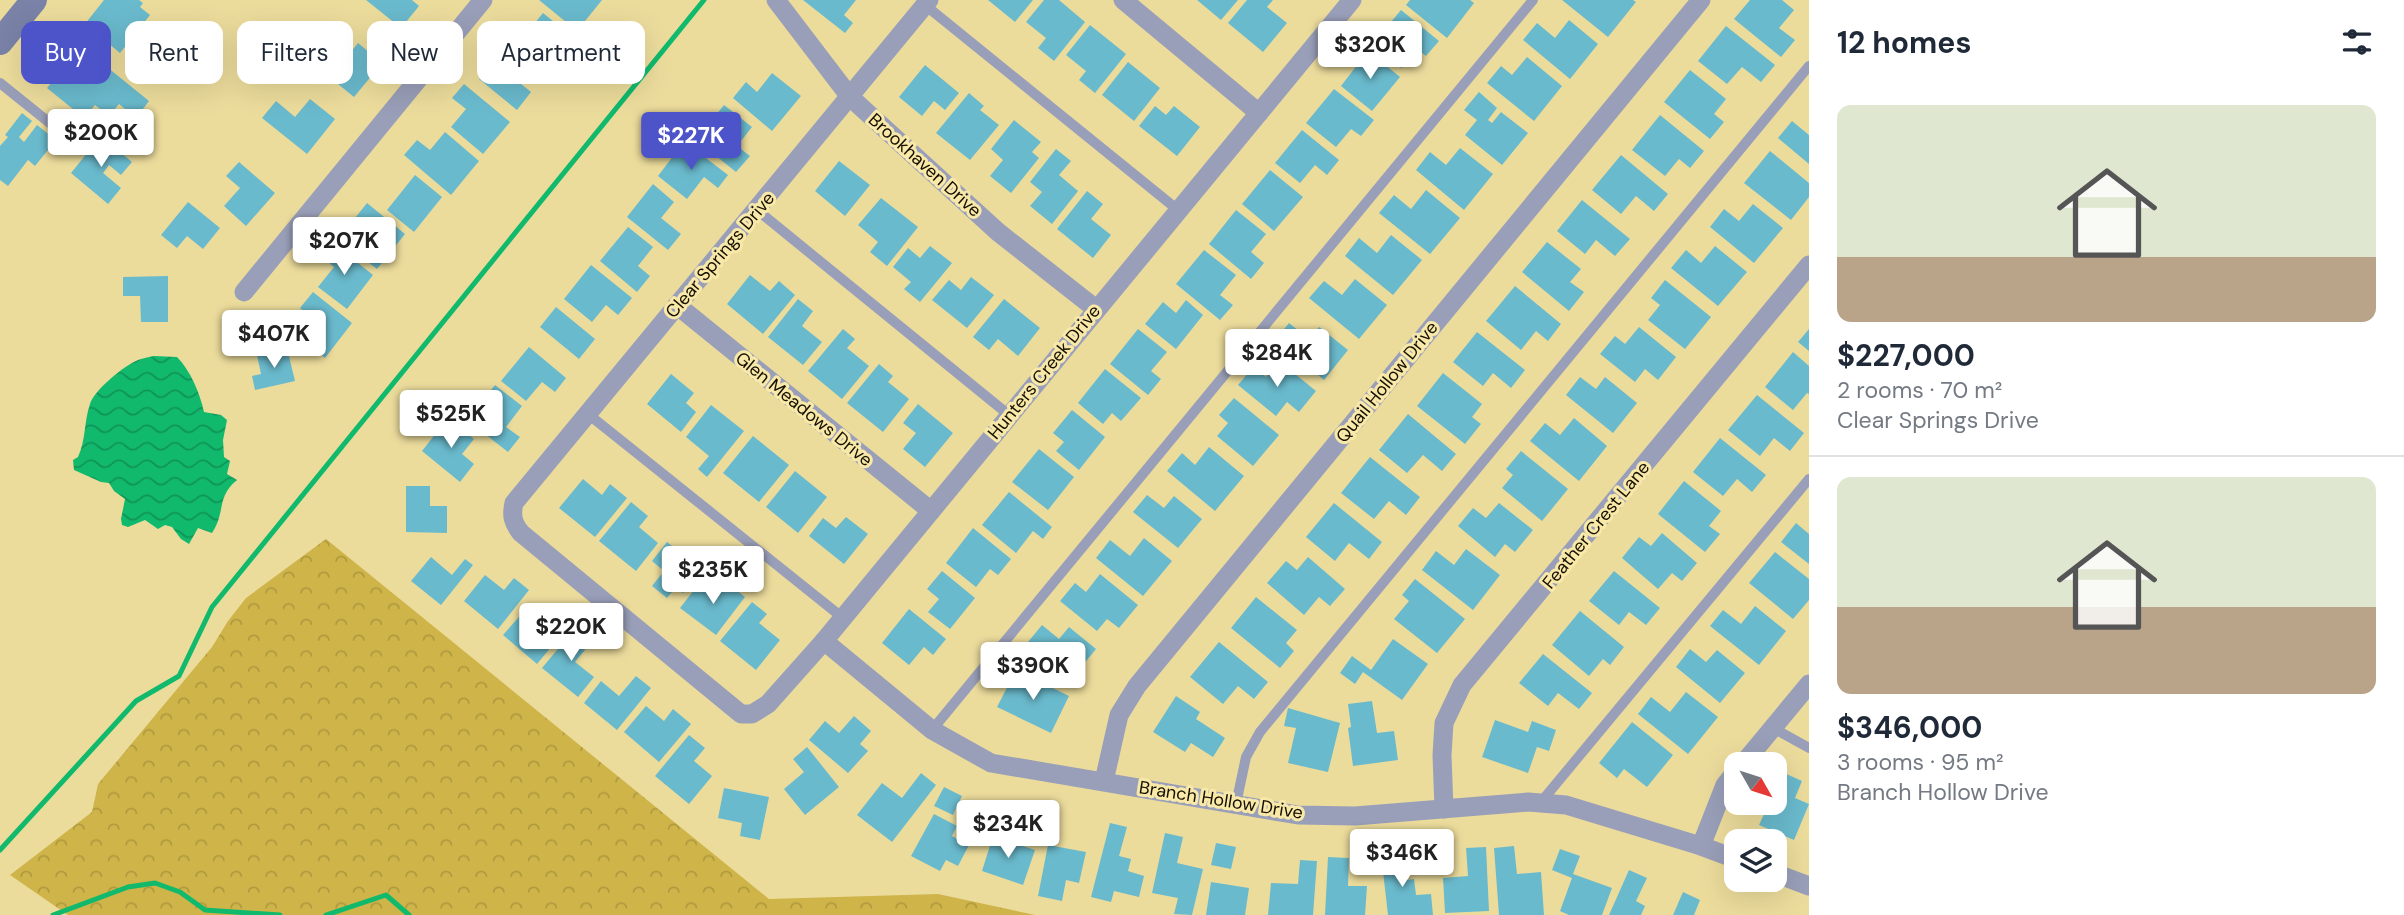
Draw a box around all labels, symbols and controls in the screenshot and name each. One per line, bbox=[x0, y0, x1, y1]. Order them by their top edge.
chip: Buy bbox=[21, 21, 111, 84]
chip: Rent bbox=[125, 21, 223, 84]
chip: Filters bbox=[237, 21, 353, 84]
chip: New bbox=[367, 21, 463, 84]
chip: Apartment bbox=[477, 21, 645, 84]
pin: $320K bbox=[1321, 22, 1419, 81]
text: 12 homes bbox=[1837, 23, 1971, 62]
icon: filters bbox=[2338, 23, 2376, 61]
text: $320K bbox=[1334, 29, 1406, 59]
street label: Brookhaven Drive bbox=[863, 108, 987, 222]
pin: $200K bbox=[52, 110, 150, 169]
pin: $227K bbox=[642, 113, 740, 172]
text: $200K bbox=[64, 117, 138, 147]
text: $227K bbox=[657, 120, 725, 150]
icon: home bbox=[2044, 150, 2170, 276]
street label: Clear Springs Drive bbox=[660, 187, 780, 323]
pin: $207K bbox=[295, 218, 393, 277]
text: $207K bbox=[309, 225, 379, 255]
street label: Hunters Creek Drive bbox=[982, 300, 1106, 444]
pin: $407K bbox=[225, 310, 323, 370]
street label: Quail Hollow Drive bbox=[1331, 316, 1443, 448]
text: $407K bbox=[238, 318, 310, 348]
pin: $284K bbox=[1228, 330, 1326, 389]
text: $227,000 bbox=[1837, 336, 1975, 375]
text: $284K bbox=[1241, 337, 1313, 367]
street label: Glen Meadows Drive bbox=[730, 346, 878, 472]
text: 2 rooms · 70 m² bbox=[1837, 375, 2002, 405]
pin: $525K bbox=[402, 391, 500, 450]
text: $525K bbox=[416, 398, 486, 428]
text: Clear Springs Drive bbox=[1837, 405, 2039, 435]
street label: Feather Crest Lane bbox=[1537, 456, 1655, 594]
icon: home bbox=[2044, 522, 2170, 648]
pin: $235K bbox=[664, 546, 762, 606]
text: $235K bbox=[678, 554, 748, 584]
pin: $220K bbox=[522, 604, 620, 663]
text: $220K bbox=[535, 611, 607, 641]
pin: $390K bbox=[984, 642, 1082, 702]
text: $390K bbox=[996, 650, 1070, 680]
text: $346,000 bbox=[1837, 708, 1982, 747]
text: 3 rooms · 95 m² bbox=[1837, 747, 2004, 777]
north arrow bbox=[1724, 752, 1787, 816]
map controls bbox=[1724, 752, 1787, 892]
street label: Branch Hollow Drive bbox=[1137, 775, 1305, 825]
text: Branch Hollow Drive bbox=[1837, 777, 2049, 807]
pin: $234K bbox=[959, 800, 1057, 860]
text: $234K bbox=[972, 808, 1044, 838]
button: layers bbox=[1724, 829, 1787, 892]
pin: $346K bbox=[1353, 830, 1451, 889]
text: $346K bbox=[1366, 837, 1438, 867]

